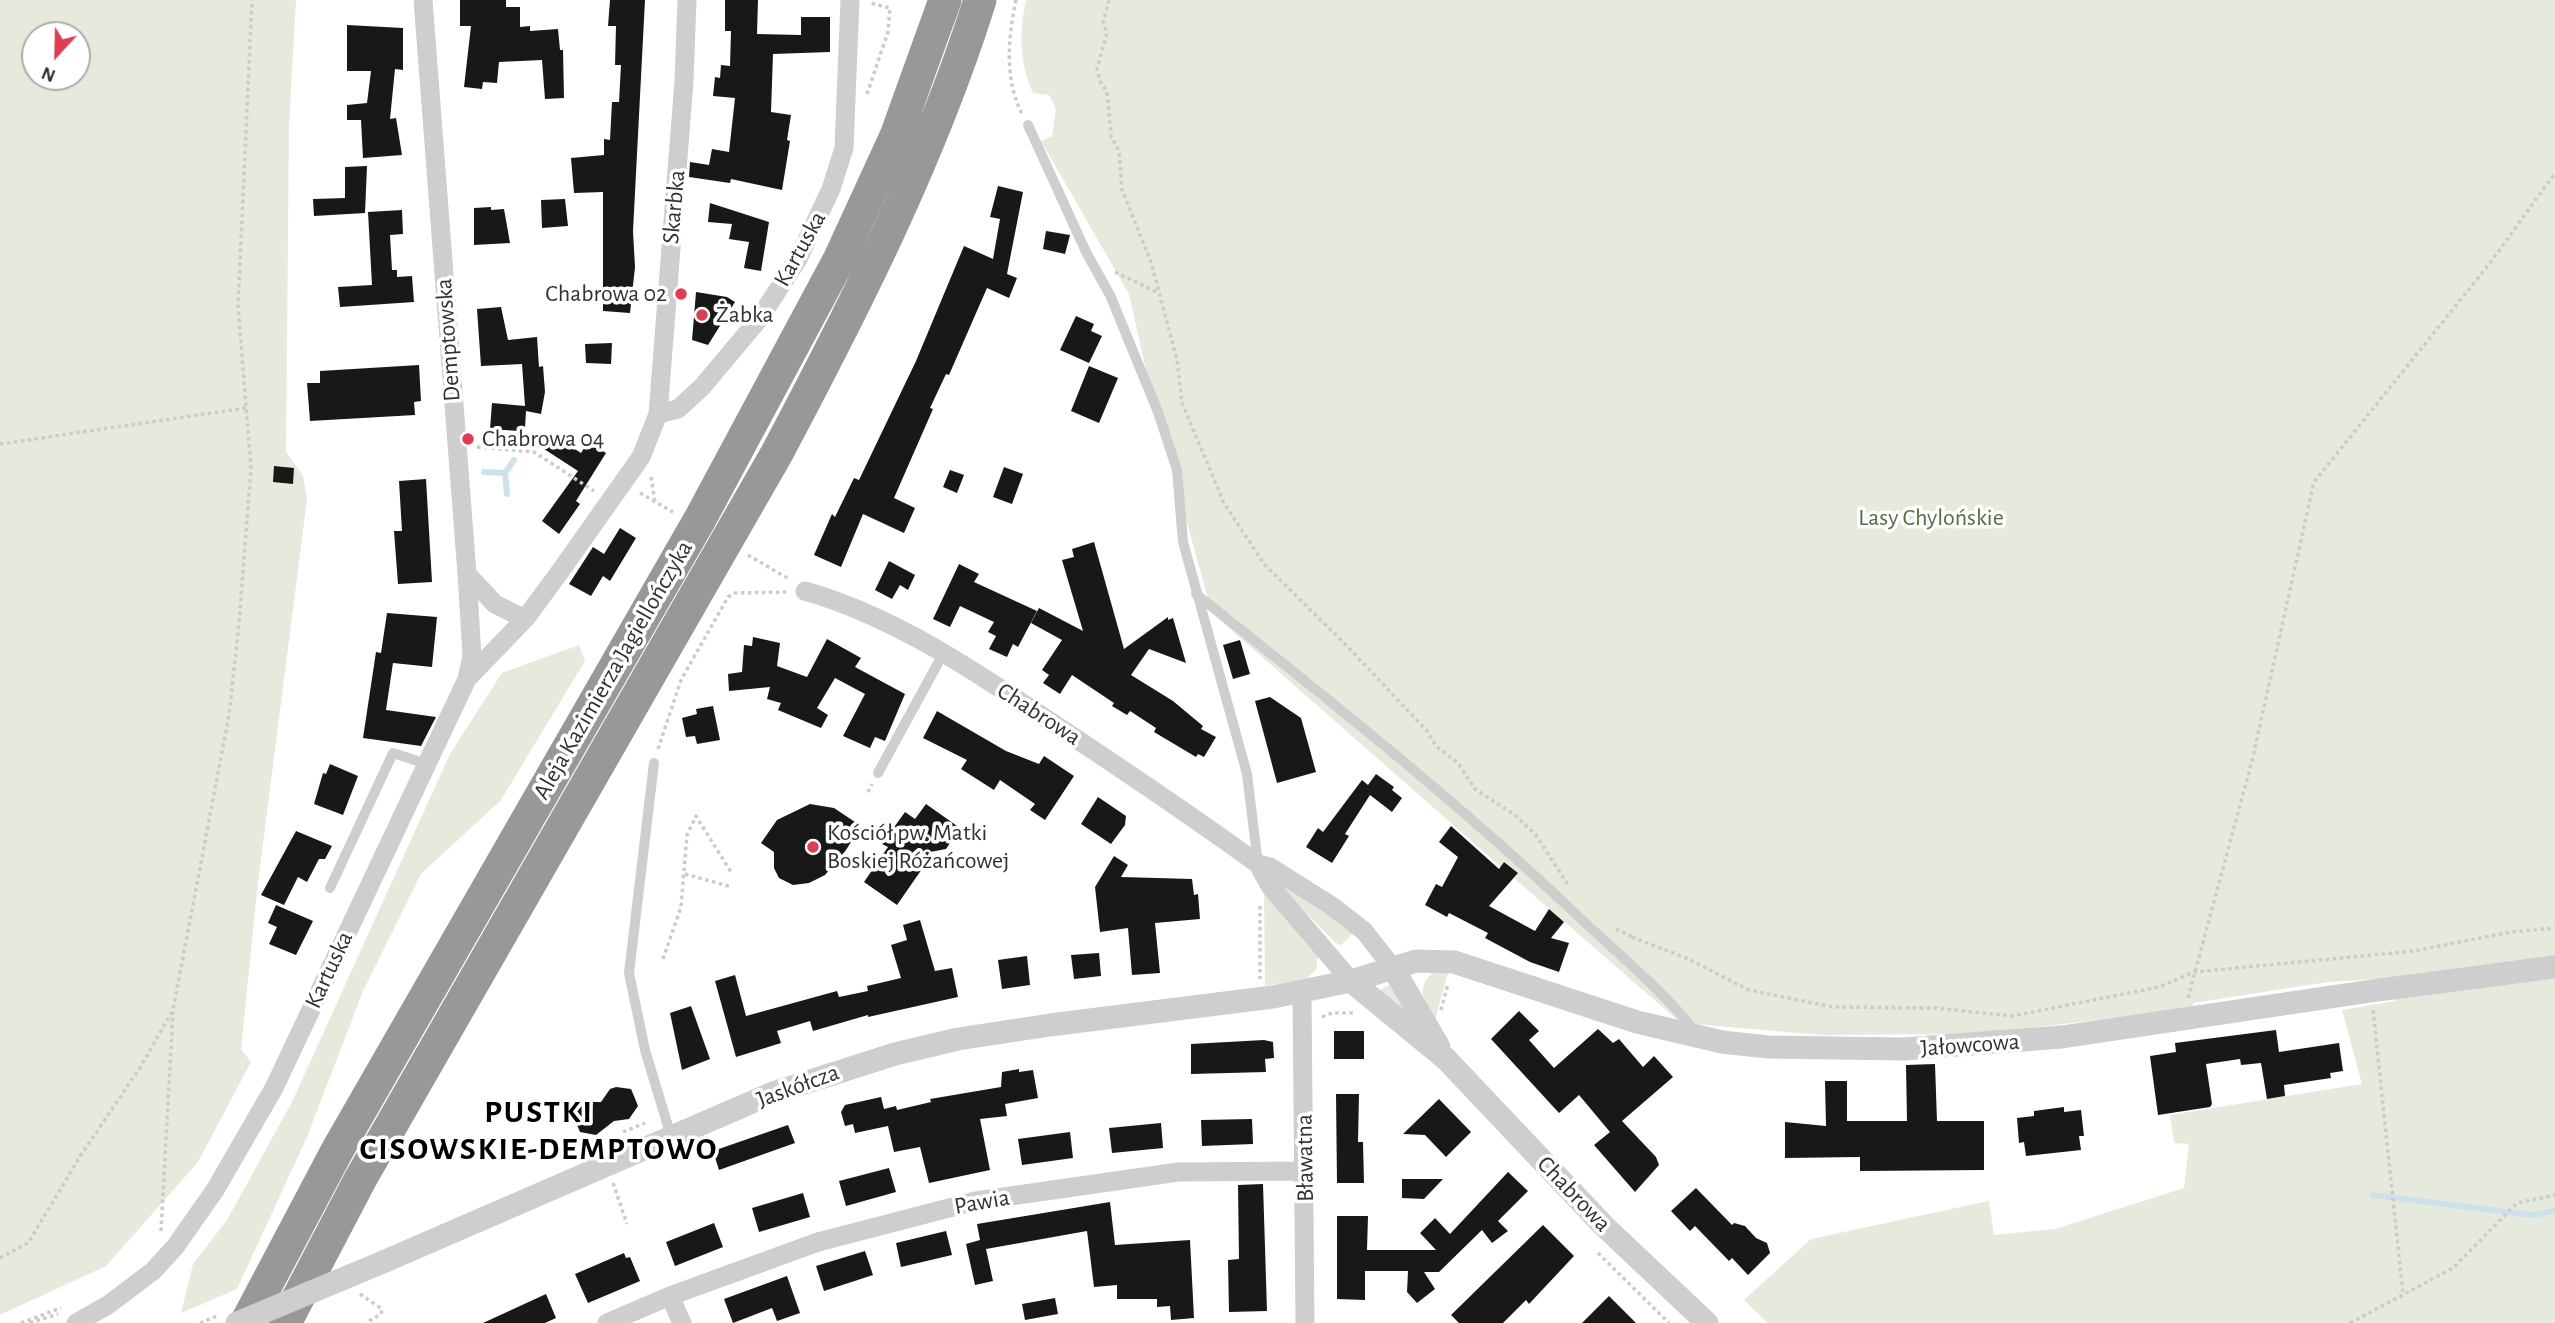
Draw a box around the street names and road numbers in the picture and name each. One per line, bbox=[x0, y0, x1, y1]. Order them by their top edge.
street label: Skarbka bbox=[656, 169, 692, 245]
street label: Kartuska bbox=[768, 206, 832, 292]
street label: Demptowska bbox=[429, 277, 467, 403]
street label: Aleja Kazimierza Jagiellończyka bbox=[527, 535, 699, 805]
street label: Chabrowa bbox=[992, 676, 1086, 752]
street label: Kartuska bbox=[299, 927, 359, 1013]
street label: Jałowcowa bbox=[1920, 1027, 2020, 1063]
street label: Jaskółcza bbox=[753, 1058, 843, 1114]
street label: Bławatna bbox=[1290, 1114, 1320, 1202]
street label: Chabrowa bbox=[1531, 1150, 1617, 1238]
street label: Pawia bbox=[952, 1183, 1012, 1221]

